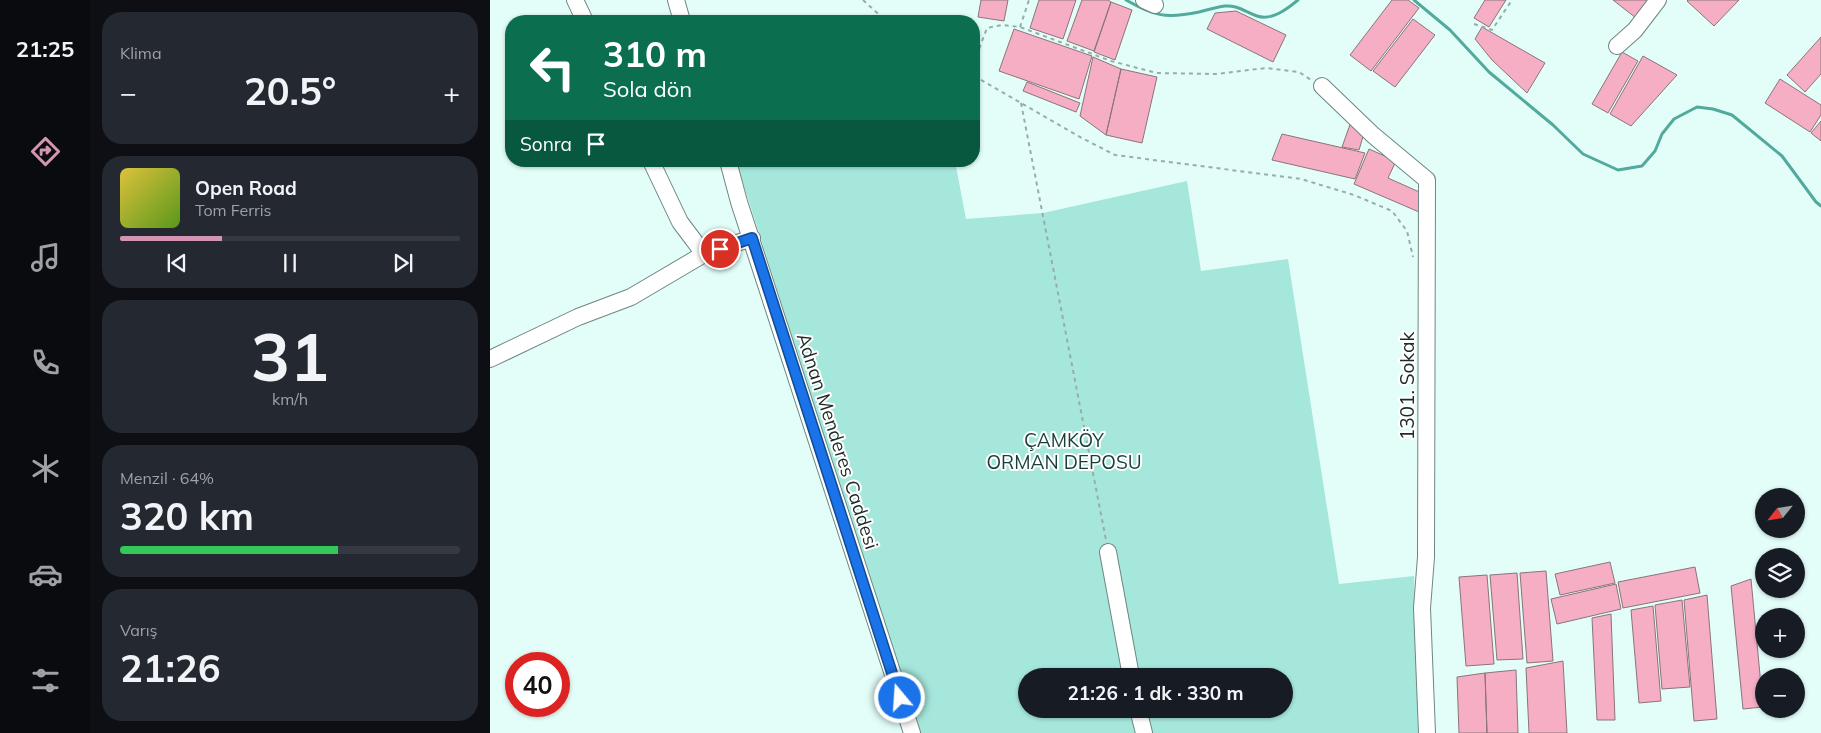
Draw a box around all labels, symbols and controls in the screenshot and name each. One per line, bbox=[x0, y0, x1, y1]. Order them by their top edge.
text: 310 m bbox=[603, 32, 707, 76]
text: 21:25 bbox=[16, 35, 74, 63]
icon: left bbox=[520, 35, 585, 100]
text: Klima bbox=[120, 43, 162, 63]
text: 20.5° bbox=[244, 67, 336, 115]
text: − bbox=[120, 75, 137, 110]
text: + bbox=[443, 75, 460, 110]
text: Sola dön bbox=[603, 75, 692, 103]
icon: arrive bbox=[582, 130, 610, 158]
text: Sonra bbox=[520, 132, 572, 156]
icon: directions bbox=[28, 134, 63, 169]
text: Open Road bbox=[195, 176, 297, 200]
text: Tom Ferris bbox=[195, 200, 272, 220]
pin bbox=[699, 228, 741, 270]
icon: arrive bbox=[706, 235, 734, 263]
icon: music bbox=[28, 240, 63, 275]
icon: previous bbox=[163, 249, 191, 277]
icon: pause bbox=[276, 249, 304, 277]
icon: next bbox=[389, 249, 417, 277]
text: 31 bbox=[251, 316, 329, 397]
street label: Adnan Menderes Caddesi bbox=[792, 330, 884, 552]
street label: 1301. Sokak bbox=[1395, 332, 1419, 440]
icon: phone bbox=[28, 345, 63, 380]
text: km/h bbox=[272, 389, 308, 409]
park label: ÇAMKÖY ORMAN DEPOSU bbox=[986, 428, 1142, 474]
icon: climate bbox=[28, 451, 63, 486]
text: Menzil · 64% bbox=[120, 468, 214, 488]
north arrow bbox=[1755, 488, 1805, 538]
map controls bbox=[1755, 488, 1805, 718]
text: 320 km bbox=[120, 492, 254, 540]
button: layers bbox=[1755, 548, 1805, 598]
icon: car bbox=[28, 557, 63, 592]
button: + bbox=[1755, 608, 1805, 658]
text: Varış bbox=[120, 620, 157, 640]
text: 21:26 bbox=[120, 644, 221, 692]
speed limit sign: 40 bbox=[505, 652, 570, 717]
icon: filters bbox=[28, 663, 63, 698]
button: − bbox=[1755, 668, 1805, 718]
position arrow bbox=[873, 671, 925, 723]
text: 21:26 · 1 dk · 330 m bbox=[1067, 681, 1244, 705]

